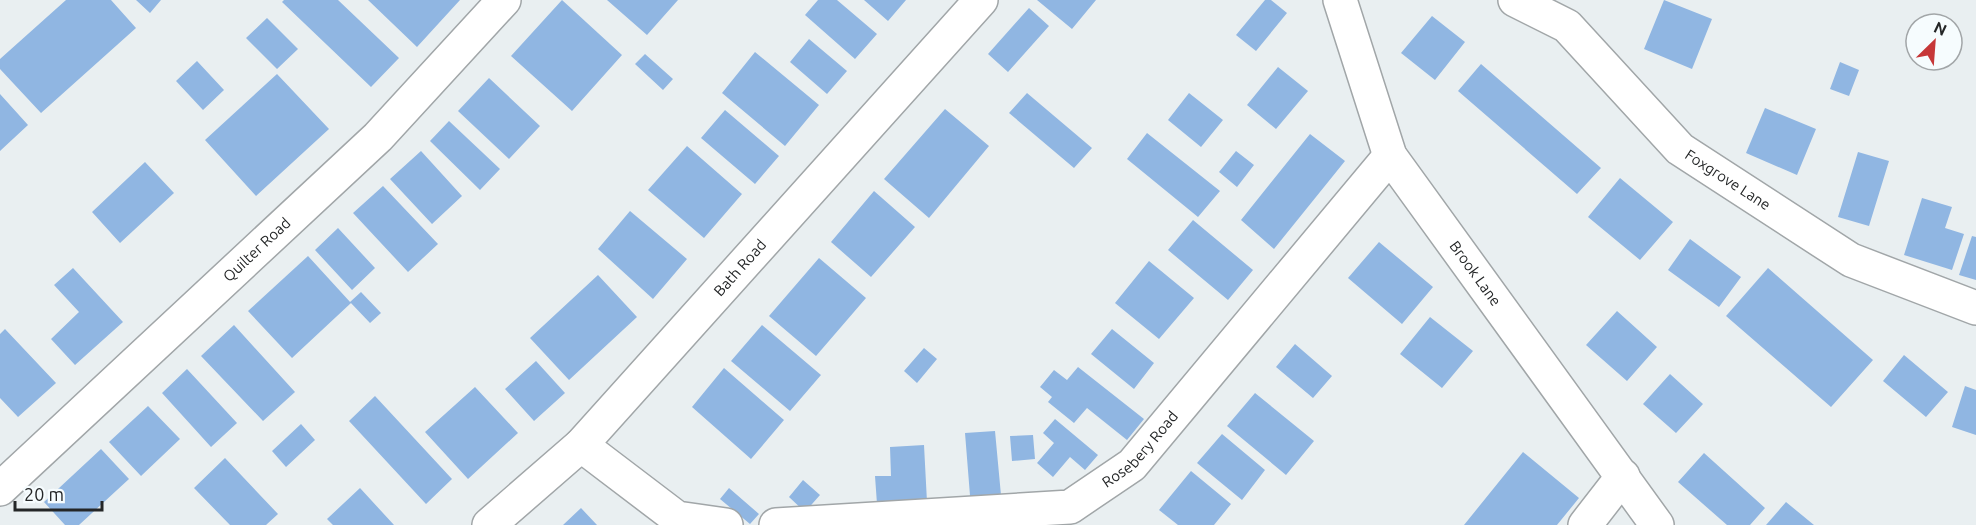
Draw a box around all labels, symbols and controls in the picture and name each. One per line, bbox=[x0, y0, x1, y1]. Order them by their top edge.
north arrow bbox=[1904, 12, 1964, 72]
text: N bbox=[1931, 18, 1950, 39]
street label: Foxgrove Lane bbox=[1682, 146, 1774, 213]
street label: Quilter Road bbox=[219, 214, 294, 285]
street label: Bath Road bbox=[710, 236, 769, 299]
street label: Brook Lane bbox=[1446, 238, 1505, 309]
street label: Rosebery Road bbox=[1099, 408, 1181, 491]
scale bar bbox=[15, 474, 102, 512]
text: 20 m bbox=[24, 484, 64, 504]

